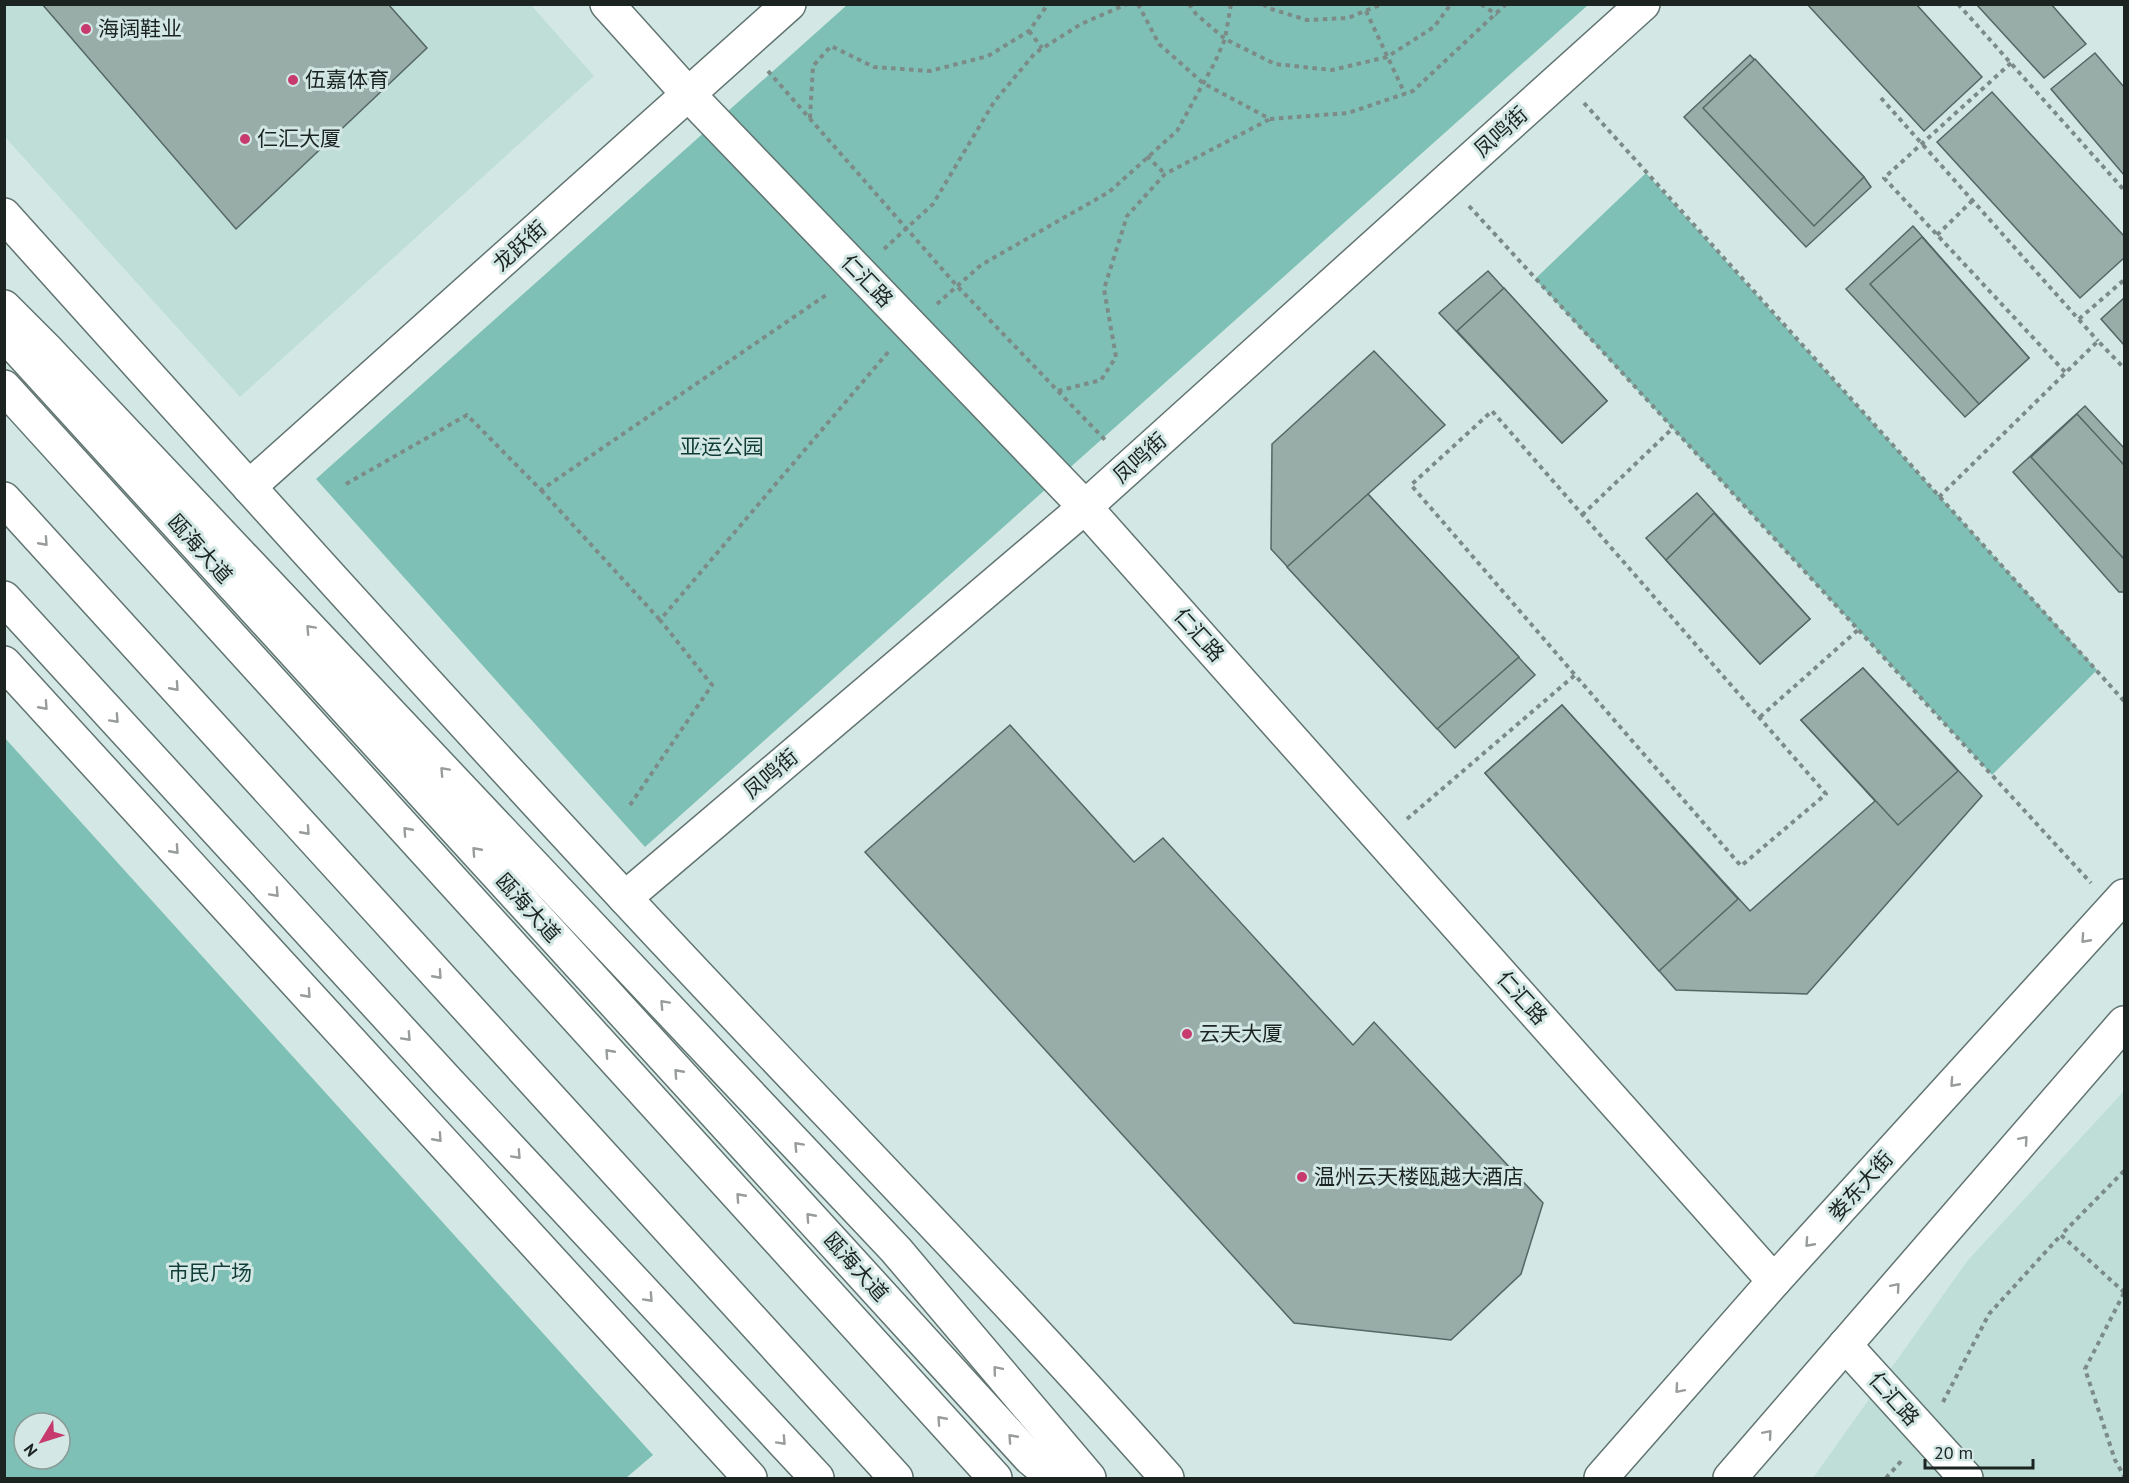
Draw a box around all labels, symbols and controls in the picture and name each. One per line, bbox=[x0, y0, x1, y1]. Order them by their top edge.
place label: 海阔鞋业 bbox=[98, 15, 182, 42]
marker: 海阔鞋业 bbox=[79, 22, 93, 36]
place label: 伍嘉体育 bbox=[305, 66, 389, 93]
marker: 伍嘉体育 bbox=[286, 73, 300, 87]
street label: 凤鸣街 bbox=[1468, 101, 1533, 163]
place label: 仁汇大厦 bbox=[257, 125, 341, 152]
marker: 仁汇大厦 bbox=[238, 132, 252, 146]
street label: 龙跃街 bbox=[487, 215, 552, 277]
street label: 仁汇路 bbox=[836, 249, 899, 313]
street label: 凤鸣街 bbox=[1107, 427, 1172, 489]
park label: 亚运公园 bbox=[680, 433, 764, 460]
street label: 瓯海大道 bbox=[162, 508, 239, 589]
one-way arrow bbox=[37, 536, 48, 546]
street label: 仁汇路 bbox=[1168, 602, 1230, 667]
one-way arrow bbox=[306, 625, 317, 636]
one-way arrow bbox=[168, 680, 179, 690]
one-way arrow bbox=[37, 699, 48, 710]
one-way arrow bbox=[108, 712, 119, 722]
street label: 凤鸣街 bbox=[738, 743, 803, 804]
one-way arrow bbox=[440, 767, 451, 777]
one-way arrow bbox=[299, 824, 310, 835]
one-way arrow bbox=[403, 827, 414, 838]
one-way arrow bbox=[168, 843, 179, 854]
one-way arrow bbox=[472, 847, 483, 858]
street label: 瓯海大道 bbox=[490, 867, 567, 948]
one-way arrow bbox=[268, 887, 279, 897]
one-way arrow bbox=[2081, 932, 2092, 943]
street label: 仁汇路 bbox=[1491, 965, 1553, 1030]
one-way arrow bbox=[431, 968, 442, 979]
one-way arrow bbox=[300, 987, 311, 998]
one-way arrow bbox=[661, 1001, 672, 1012]
place label: 云天大厦 bbox=[1199, 1020, 1283, 1047]
marker: 云天大厦 bbox=[1180, 1027, 1194, 1041]
one-way arrow bbox=[400, 1030, 411, 1041]
one-way arrow bbox=[605, 1049, 616, 1060]
one-way arrow bbox=[674, 1069, 685, 1079]
one-way arrow bbox=[1950, 1077, 1961, 1087]
one-way arrow bbox=[431, 1131, 442, 1142]
one-way arrow bbox=[2016, 1136, 2027, 1147]
one-way arrow bbox=[794, 1142, 805, 1153]
street label: 娄东大街 bbox=[1822, 1145, 1899, 1226]
one-way arrow bbox=[509, 1148, 520, 1159]
place label: 温州云天楼瓯越大酒店 bbox=[1314, 1163, 1524, 1190]
marker: 温州云天楼瓯越大酒店 bbox=[1295, 1170, 1309, 1184]
one-way arrow bbox=[736, 1194, 747, 1204]
one-way arrow bbox=[806, 1213, 817, 1224]
street label: 瓯海大道 bbox=[818, 1226, 895, 1307]
one-way arrow bbox=[1805, 1237, 1816, 1247]
park label: 市民广场 bbox=[168, 1259, 252, 1286]
one-way arrow bbox=[1889, 1283, 1900, 1294]
one-way arrow bbox=[642, 1291, 653, 1302]
one-way arrow bbox=[993, 1366, 1004, 1377]
street label: 仁汇路 bbox=[1863, 1366, 1925, 1431]
one-way arrow bbox=[1675, 1382, 1686, 1393]
north arrow bbox=[12, 1411, 72, 1471]
one-way arrow bbox=[938, 1416, 949, 1427]
one-way arrow bbox=[1761, 1430, 1772, 1441]
scale bar bbox=[1925, 1432, 2033, 1470]
one-way arrow bbox=[775, 1434, 786, 1444]
one-way arrow bbox=[1008, 1435, 1019, 1445]
text: N bbox=[19, 1440, 41, 1461]
text: 20 m bbox=[1934, 1441, 1973, 1464]

